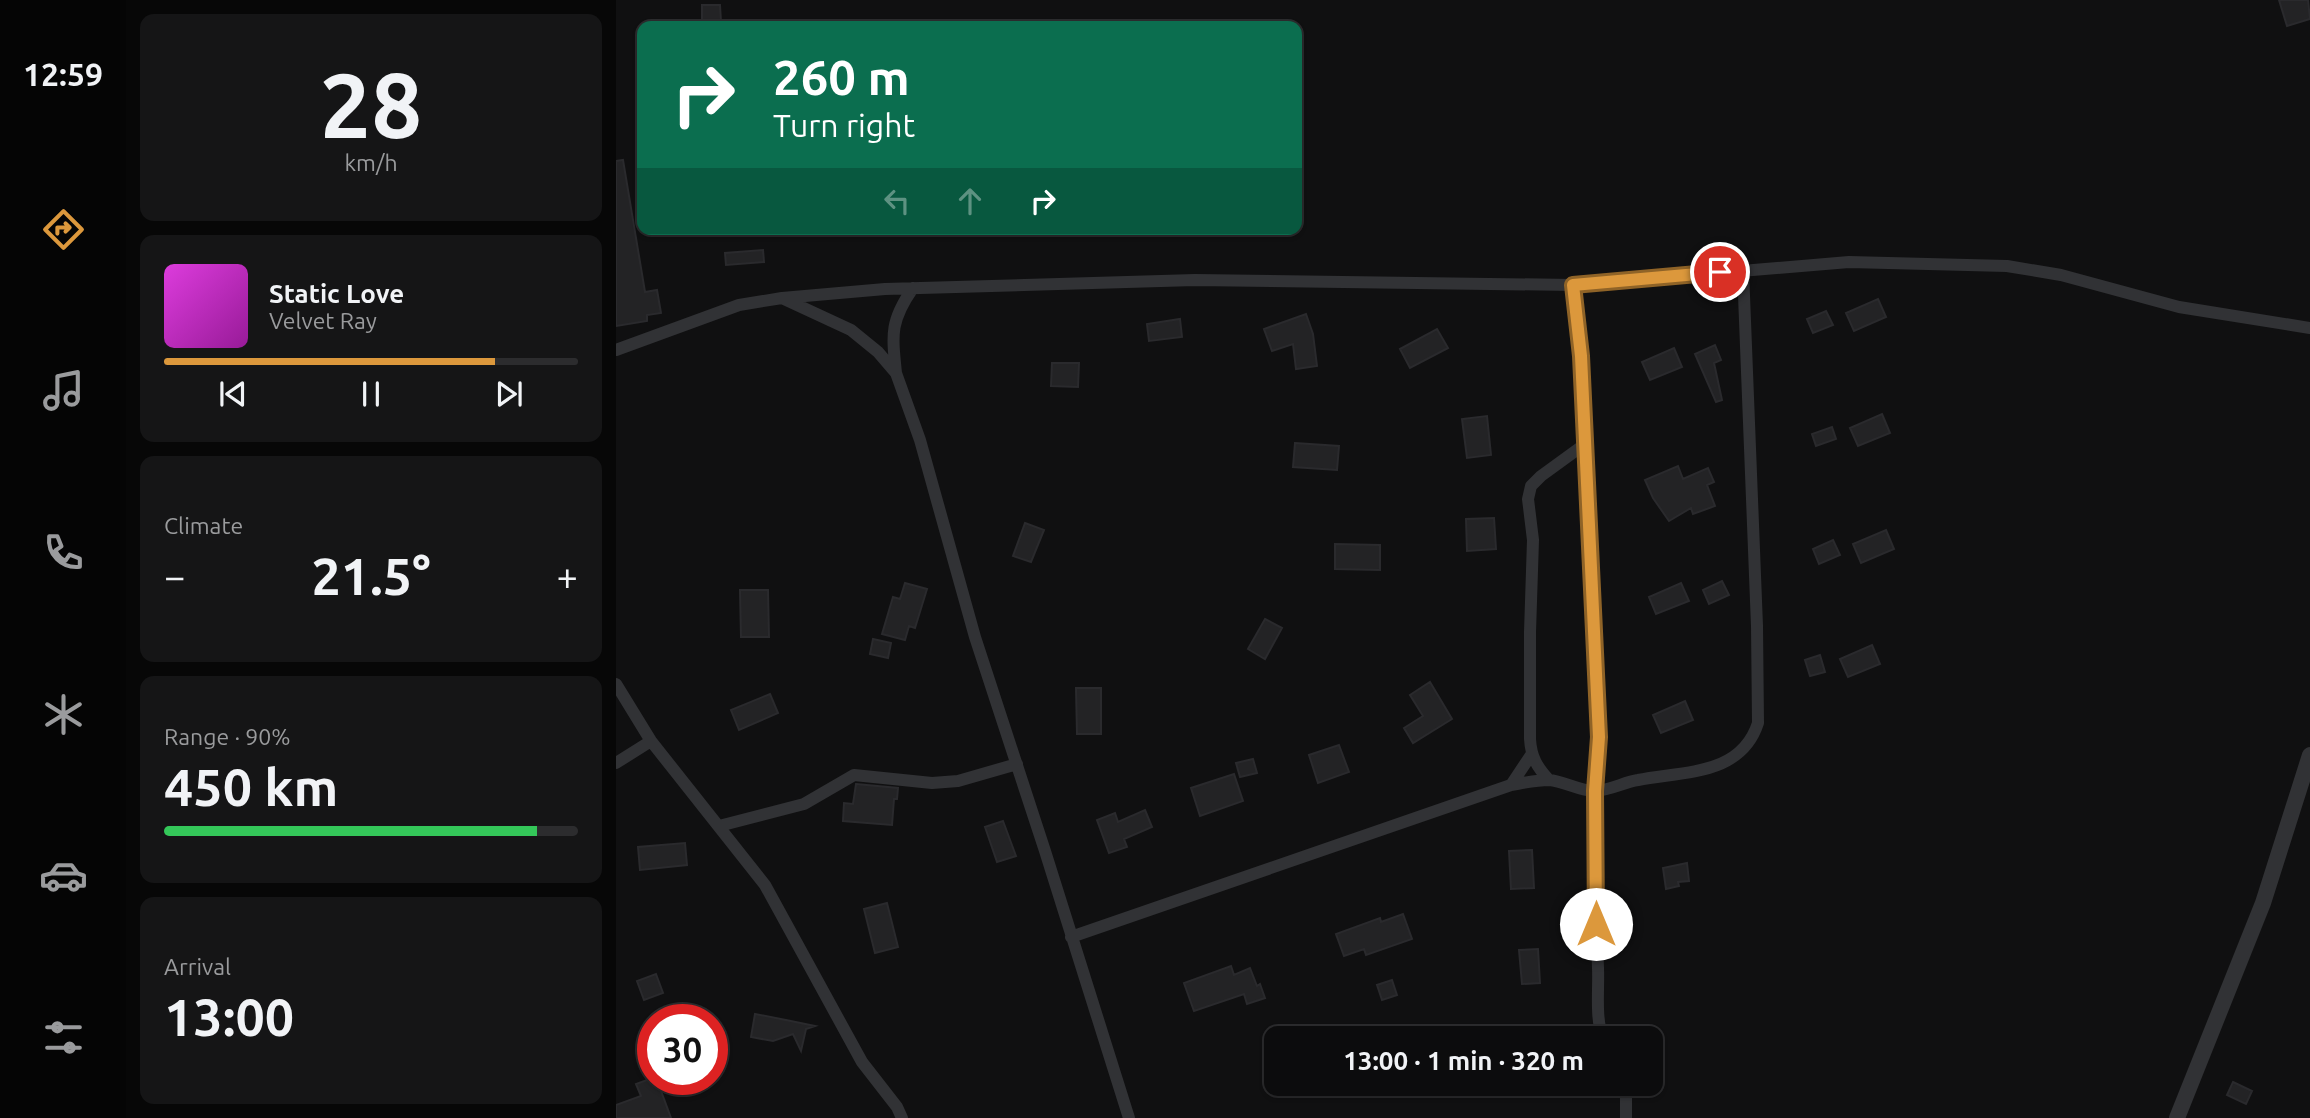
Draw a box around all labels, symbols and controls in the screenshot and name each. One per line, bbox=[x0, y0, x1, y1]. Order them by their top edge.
icon: right bbox=[658, 49, 749, 140]
text: 260 m bbox=[773, 49, 910, 104]
text: 28 bbox=[320, 53, 422, 155]
text: 12:59 bbox=[23, 56, 103, 92]
text: Turn right bbox=[773, 107, 915, 143]
text: km/h bbox=[344, 150, 398, 175]
icon: left bbox=[878, 182, 916, 220]
icon: ahead bbox=[951, 182, 989, 220]
icon: right bbox=[1024, 182, 1062, 220]
icon: directions bbox=[39, 205, 88, 254]
pin bbox=[1690, 242, 1750, 302]
icon: arrive bbox=[1701, 253, 1739, 291]
text: Static Love bbox=[269, 279, 404, 308]
text: Velvet Ray bbox=[269, 308, 377, 333]
icon: music bbox=[39, 366, 88, 415]
icon: previous bbox=[214, 375, 252, 413]
icon: pause bbox=[352, 375, 390, 413]
icon: next bbox=[490, 375, 528, 413]
text: Climate bbox=[164, 513, 243, 538]
icon: phone bbox=[39, 528, 88, 577]
text: 21.5° bbox=[311, 547, 431, 605]
text: − bbox=[164, 555, 185, 597]
text: + bbox=[557, 555, 578, 597]
icon: climate bbox=[39, 690, 88, 739]
text: Range · 90% bbox=[164, 724, 291, 749]
text: 450 km bbox=[164, 758, 338, 816]
icon: car bbox=[39, 851, 88, 900]
position arrow bbox=[1559, 887, 1633, 961]
text: Arrival bbox=[164, 954, 231, 979]
text: 13:00 bbox=[164, 988, 294, 1046]
speed limit sign: 30 bbox=[637, 1004, 728, 1095]
icon: filters bbox=[39, 1013, 88, 1062]
text: 13:00 · 1 min · 320 m bbox=[1343, 1046, 1584, 1075]

